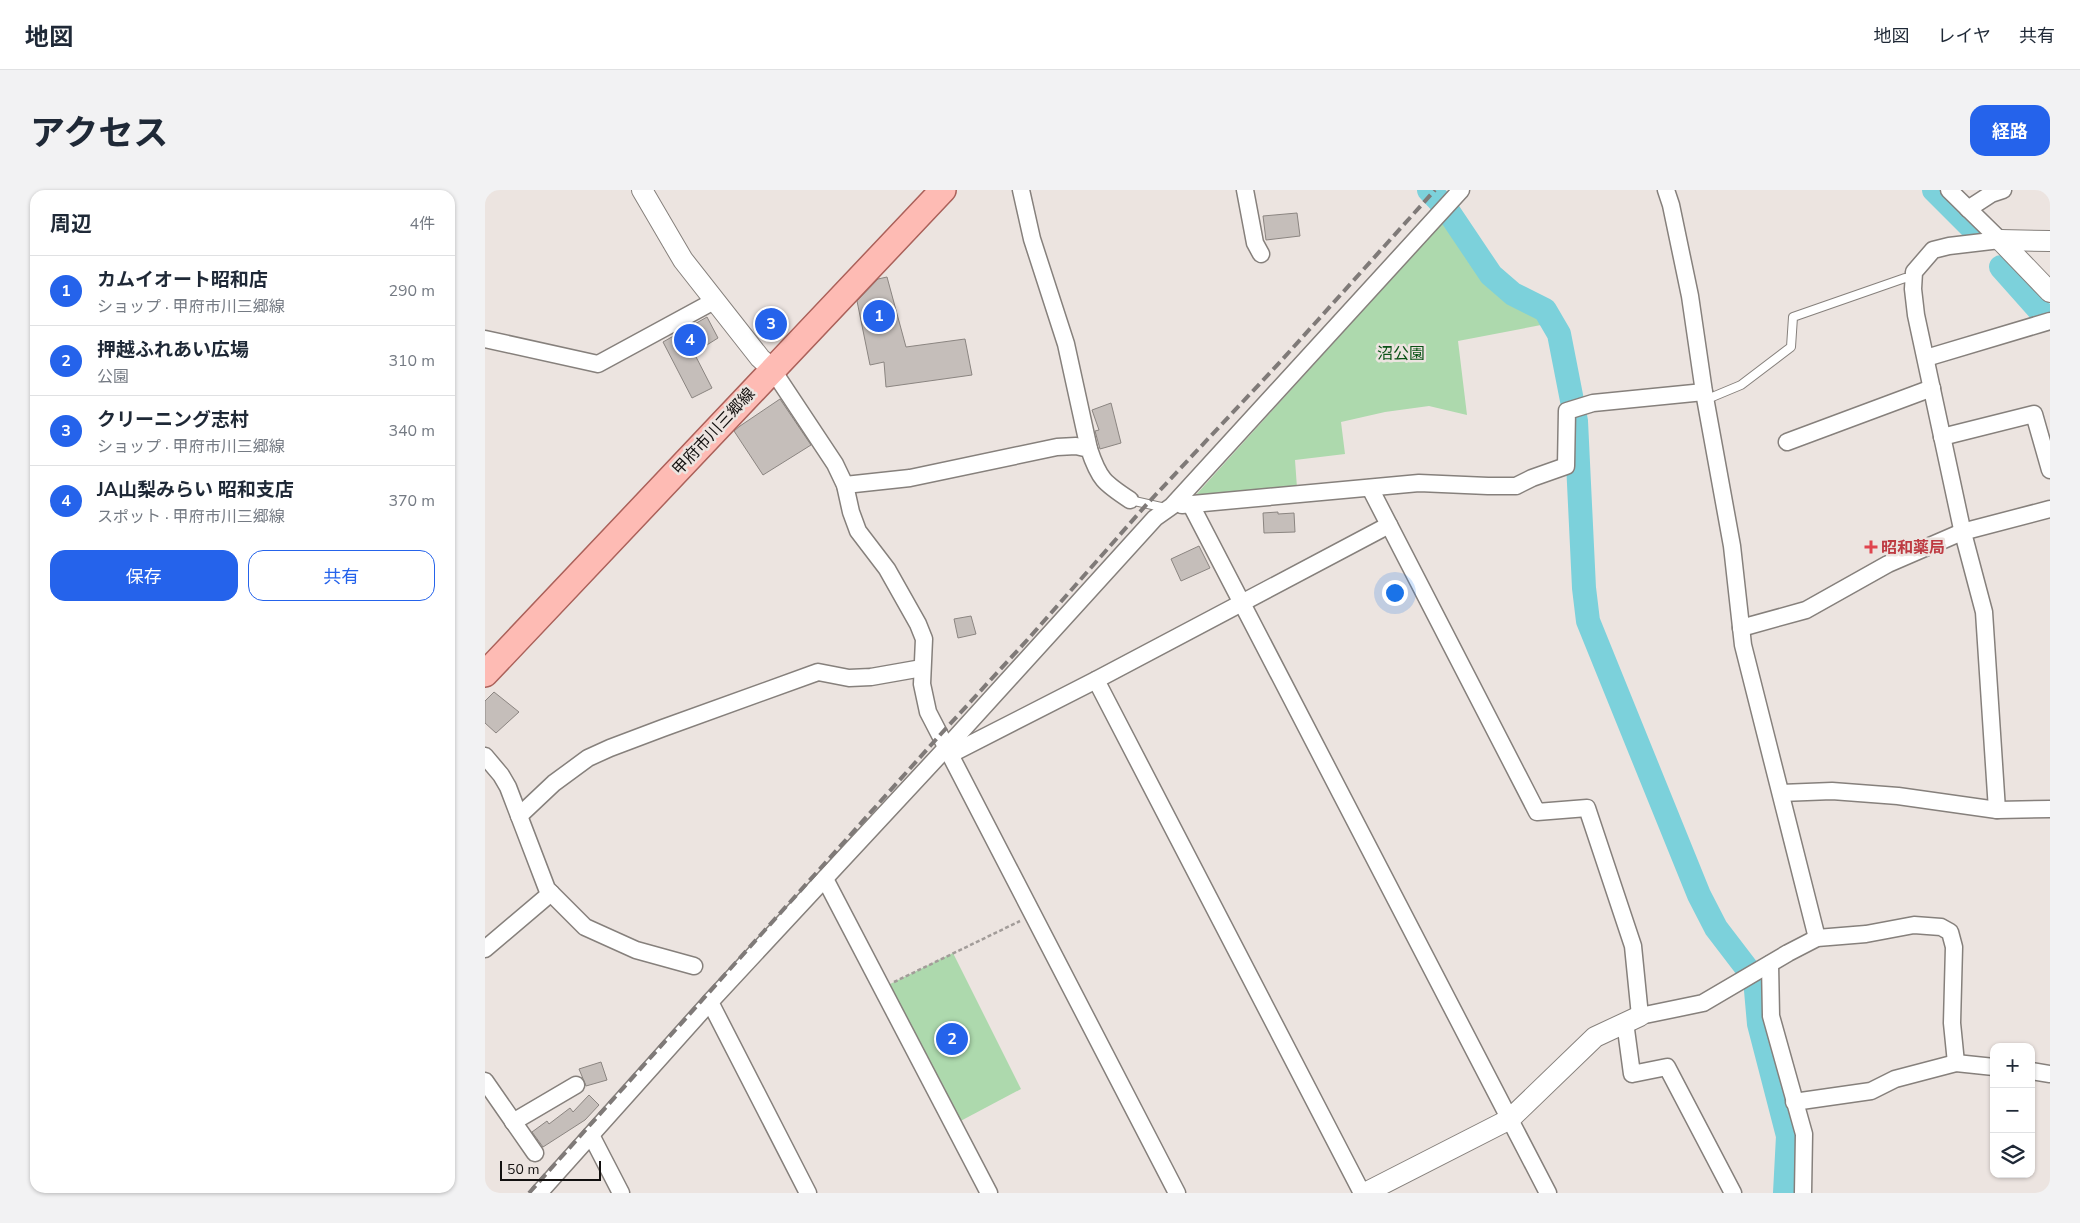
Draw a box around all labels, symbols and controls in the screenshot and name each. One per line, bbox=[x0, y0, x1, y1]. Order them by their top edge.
text: 地図 bbox=[25, 21, 73, 53]
text: 地図 bbox=[1874, 24, 1910, 48]
text: レイヤ bbox=[1938, 24, 1991, 48]
text: 共有 bbox=[2019, 24, 2055, 48]
button: 経路 bbox=[1970, 105, 2050, 156]
text: アクセス bbox=[30, 110, 168, 157]
text: 周辺 bbox=[50, 210, 92, 238]
text: 4件 bbox=[409, 213, 435, 235]
text: カムイオート昭和店 bbox=[97, 267, 268, 293]
text: 1 bbox=[61, 280, 71, 302]
text: 290 m bbox=[388, 280, 435, 302]
text: ショップ · 甲府市川三郷線 bbox=[97, 296, 285, 318]
pin: 1 bbox=[863, 297, 895, 335]
pin: 3 bbox=[755, 305, 787, 343]
pin: 4 bbox=[674, 321, 706, 359]
text: 押越ふれあい広場 bbox=[97, 337, 249, 363]
park label: 沼公園 bbox=[1377, 343, 1425, 365]
text: 2 bbox=[61, 350, 71, 372]
text: 310 m bbox=[388, 350, 435, 372]
text: 公園 bbox=[97, 366, 129, 388]
street label: 甲府市川三郷線 bbox=[667, 383, 760, 480]
text: クリーニング志村 bbox=[97, 407, 249, 433]
text: 3 bbox=[61, 420, 71, 442]
text: 340 m bbox=[388, 420, 435, 442]
text: ショップ · 甲府市川三郷線 bbox=[97, 436, 285, 458]
text: JA山梨みらい 昭和支店 bbox=[97, 477, 294, 503]
text: 4 bbox=[61, 490, 71, 512]
text: 370 m bbox=[388, 490, 435, 512]
text: スポット · 甲府市川三郷線 bbox=[97, 506, 285, 528]
place label: 昭和薬局 bbox=[1881, 537, 1945, 559]
marker: 昭和薬局 bbox=[1865, 541, 1877, 553]
button: 保存 bbox=[50, 550, 238, 601]
button: 共有 bbox=[248, 550, 435, 601]
your location bbox=[1382, 580, 1408, 606]
pin: 2 bbox=[936, 1020, 968, 1058]
map controls bbox=[1990, 1043, 2035, 1178]
button: + bbox=[1990, 1043, 2035, 1088]
button: − bbox=[1990, 1088, 2035, 1133]
button: layers bbox=[1990, 1133, 2035, 1178]
scale bar bbox=[500, 1158, 601, 1181]
text: 50 m bbox=[507, 1160, 539, 1179]

